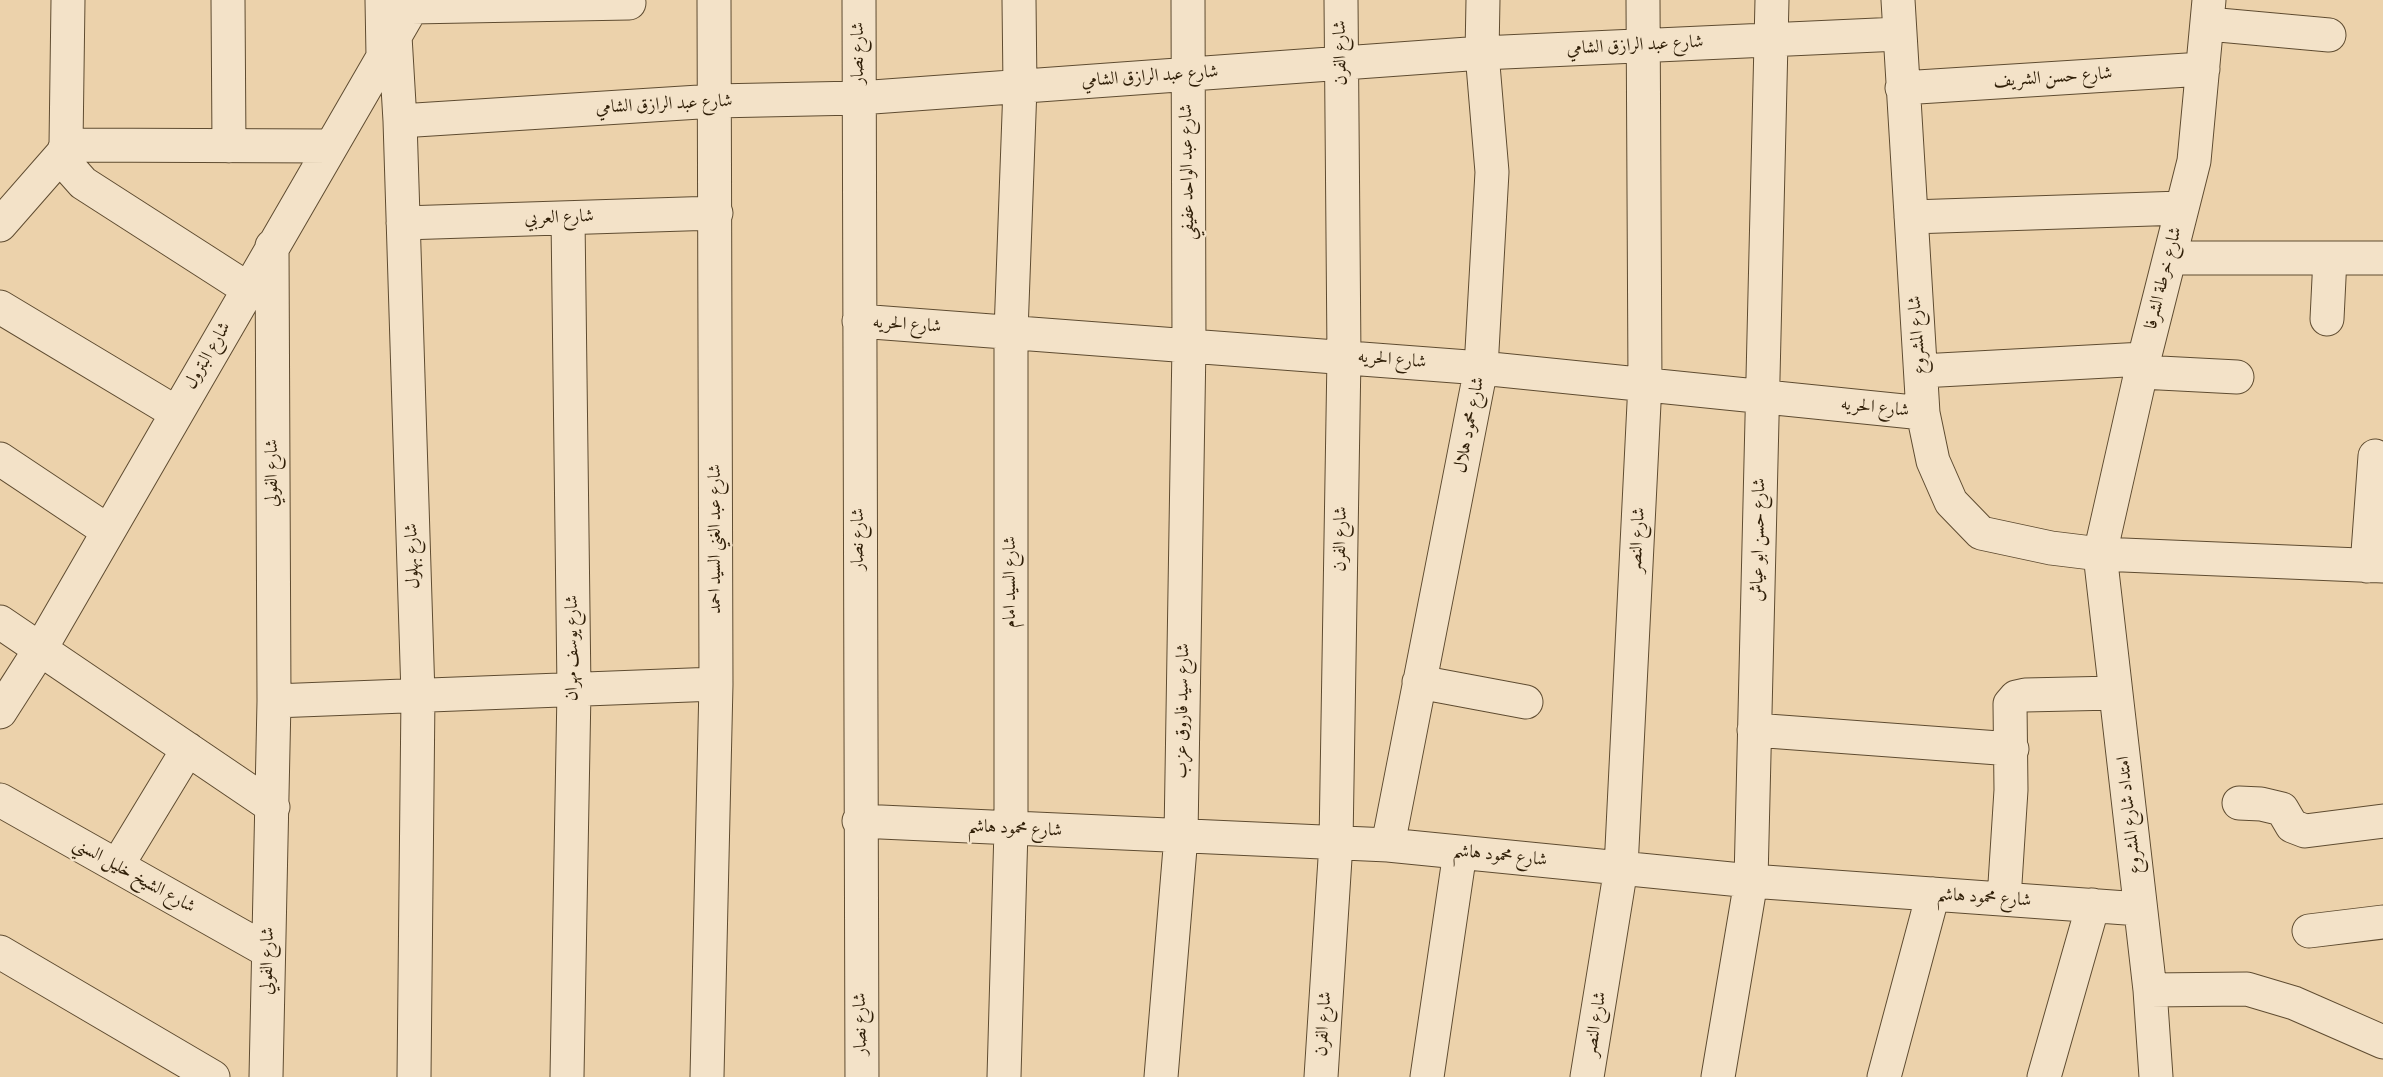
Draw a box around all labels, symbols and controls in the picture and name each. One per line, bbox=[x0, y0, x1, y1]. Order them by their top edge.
street label: شارع الفرن bbox=[1330, 20, 1352, 86]
street label: شارع نصار bbox=[848, 22, 870, 84]
street label: شارع عبد الرازق الشامي bbox=[1566, 32, 1704, 60]
street label: شارع عبد الرازق الشامي bbox=[1081, 61, 1219, 93]
street label: شارع حسن الشريف bbox=[1993, 63, 2113, 93]
street label: شارع عبد الرازق الشامي bbox=[595, 91, 733, 119]
street label: شارع عبد الواحد عفيفي bbox=[1176, 104, 1200, 240]
street label: شارع العربي bbox=[524, 206, 594, 230]
street label: شارع خرطة الشرفا bbox=[2141, 225, 2187, 331]
street label: شارع المشروع bbox=[1904, 295, 1932, 375]
street label: شارع الحريه bbox=[872, 312, 942, 338]
street label: شارع البترول bbox=[180, 318, 236, 394]
street label: شارع الحريه bbox=[1357, 346, 1427, 374]
street label: شارع محمود هلال bbox=[1450, 375, 1490, 475]
street label: شارع الحريه bbox=[1840, 394, 1910, 422]
street label: شارع الفولي bbox=[262, 439, 284, 507]
street label: شارع عبد الغني السيد احمد bbox=[705, 464, 727, 614]
street label: شارع حسن ابو عياش bbox=[1747, 478, 1771, 602]
street label: شارع الفرن bbox=[1330, 506, 1352, 572]
street label: شارع النصر bbox=[1625, 507, 1651, 573]
street label: شارع نصار bbox=[848, 508, 870, 570]
street label: شارع بهلول bbox=[401, 523, 425, 589]
street label: شارع السيد امام bbox=[1000, 536, 1022, 628]
street label: شارع يوسف مهران bbox=[562, 595, 584, 701]
street label: شارع سيد فاروق عزب bbox=[1171, 643, 1195, 779]
street label: امتداد شارع المشروع bbox=[2113, 755, 2147, 875]
street label: شارع محمود هاشم bbox=[967, 816, 1063, 842]
street label: شارع الشيخ خليل السني bbox=[69, 833, 199, 919]
street label: شارع محمود هاشم bbox=[1452, 840, 1548, 872]
street label: شارع محمود هاشم bbox=[1936, 884, 2032, 912]
street label: شارع الفولي bbox=[257, 927, 279, 995]
street label: شارع النصر bbox=[1580, 990, 1612, 1058]
street label: شارع الفرن bbox=[1311, 991, 1337, 1057]
street label: شارع نصار bbox=[850, 992, 872, 1056]

